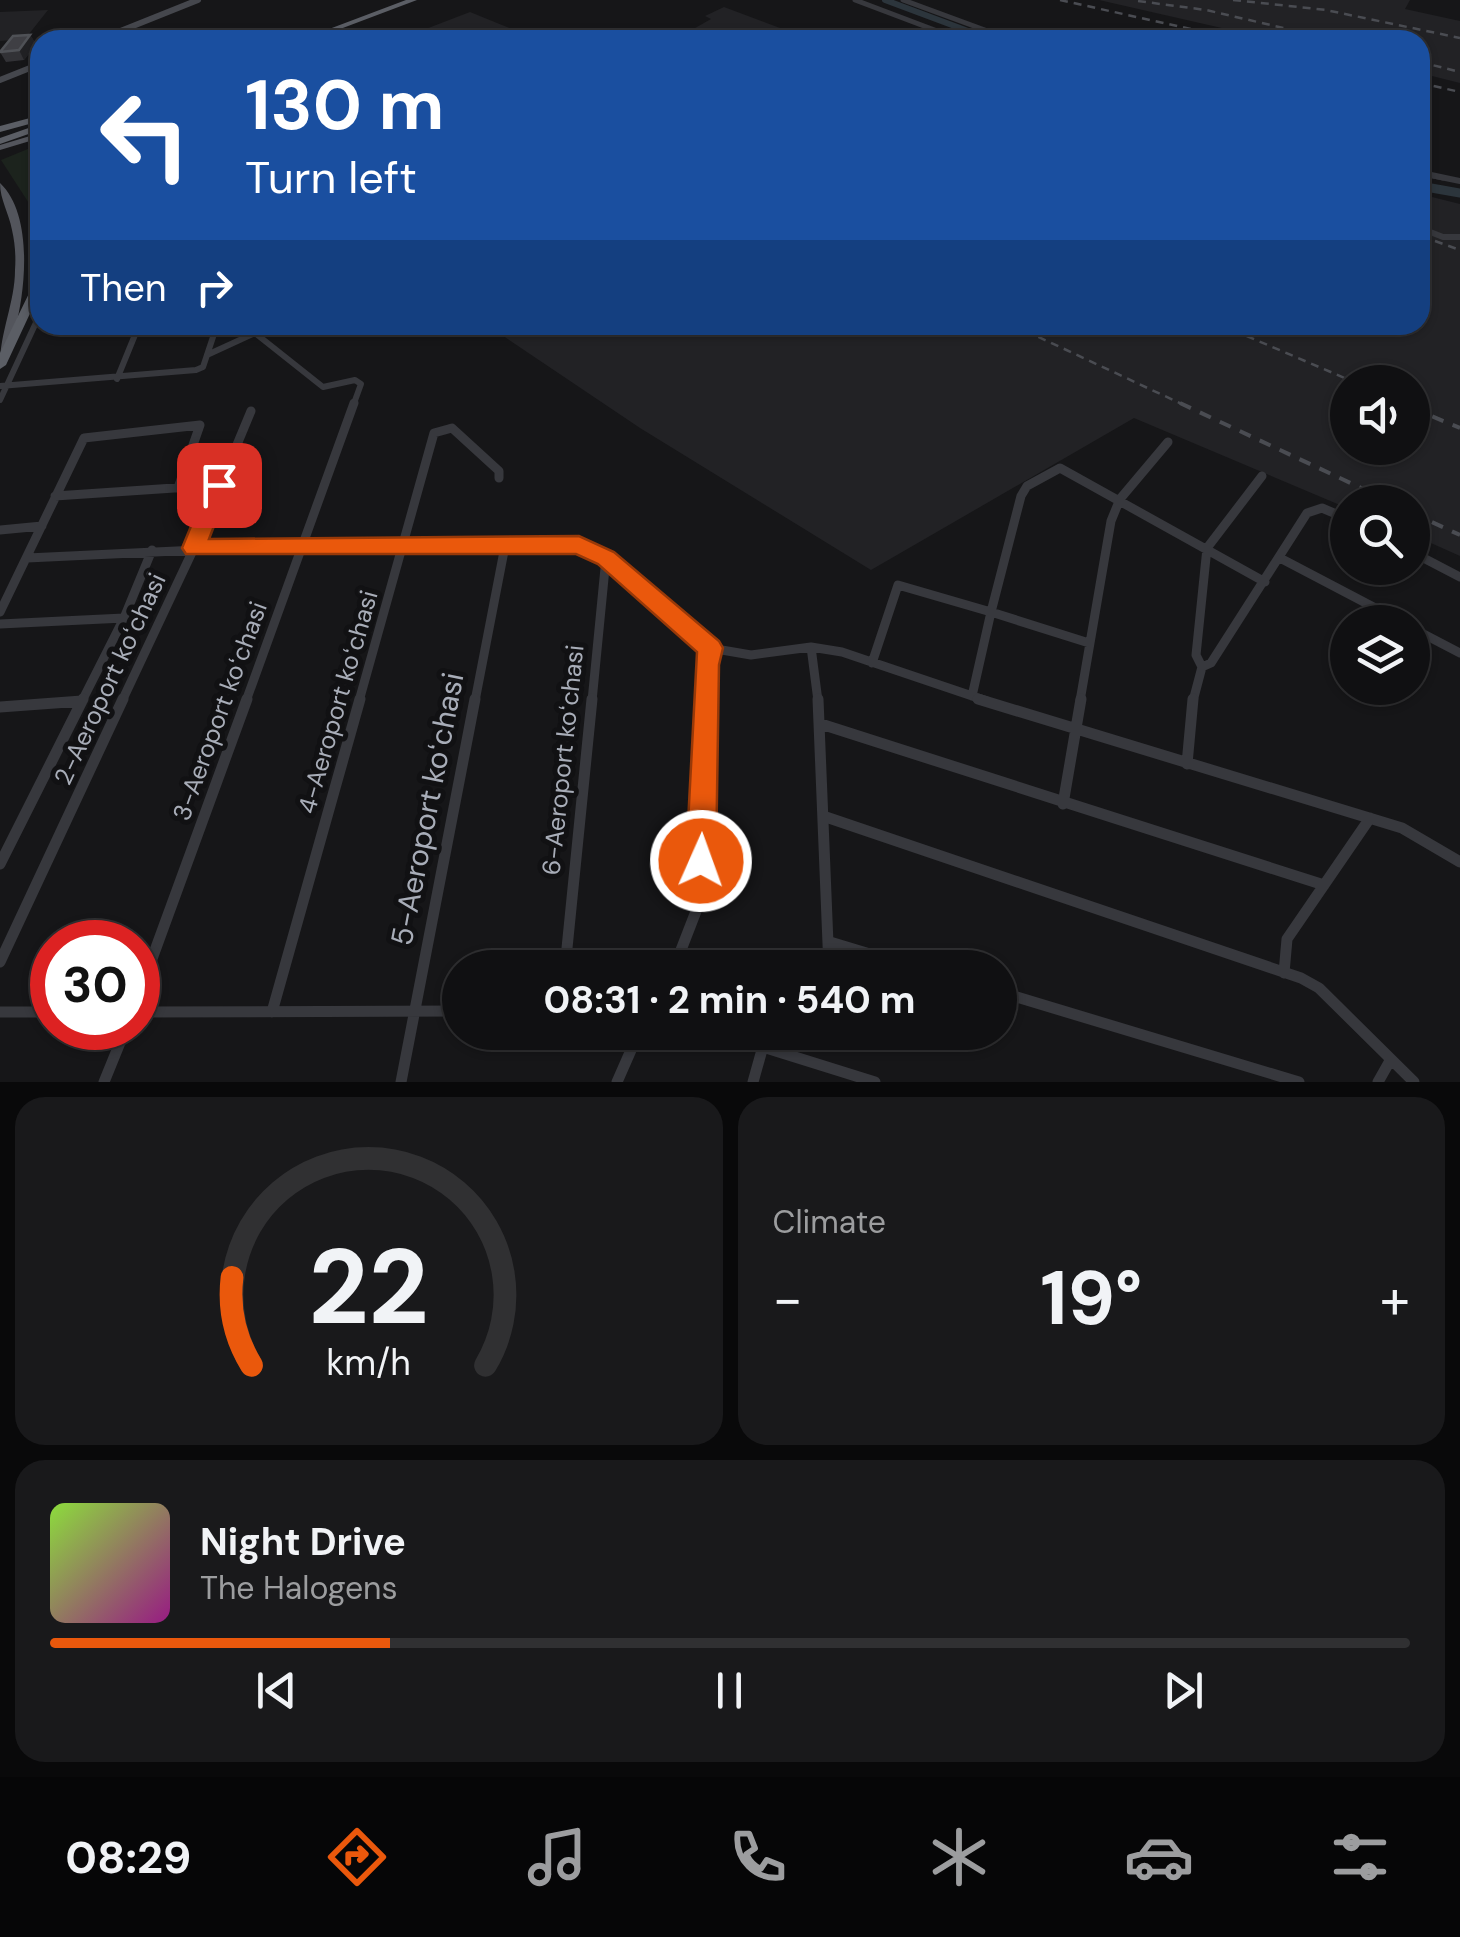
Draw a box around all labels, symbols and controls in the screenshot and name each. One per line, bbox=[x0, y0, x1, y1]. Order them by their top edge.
text: 130 m bbox=[245, 60, 444, 151]
icon: left bbox=[80, 70, 210, 200]
text: Turn left bbox=[245, 148, 417, 207]
icon: right bbox=[187, 260, 242, 315]
text: Then bbox=[80, 263, 167, 313]
map controls bbox=[1330, 365, 1430, 705]
button: sound bbox=[1330, 365, 1430, 465]
pin bbox=[177, 443, 262, 528]
icon: arrive bbox=[192, 458, 247, 513]
button: search bbox=[1330, 485, 1430, 585]
street label: 2-Aeroport koʻchasi bbox=[46, 568, 174, 790]
street label: 4-Aeroport koʻchasi bbox=[290, 587, 386, 817]
street label: 3-Aeroport koʻchasi bbox=[165, 597, 275, 825]
button: layers bbox=[1330, 605, 1430, 705]
street label: 6-Aeroport koʻchasi bbox=[535, 643, 591, 877]
street label: 5-Aeroport koʻchasi bbox=[381, 669, 473, 949]
position arrow bbox=[649, 809, 753, 913]
speed limit sign: 30 bbox=[30, 920, 160, 1050]
text: 08:31 · 2 min · 540 m bbox=[543, 975, 916, 1025]
text: Climate bbox=[773, 1201, 886, 1243]
text: 22 bbox=[309, 1220, 429, 1355]
text: 19° bbox=[1040, 1250, 1142, 1347]
text: − bbox=[773, 1263, 803, 1335]
text: + bbox=[1380, 1263, 1410, 1335]
text: km/h bbox=[327, 1340, 411, 1386]
text: Night Drive bbox=[200, 1517, 406, 1567]
text: The Halogens bbox=[200, 1567, 398, 1609]
icon: previous bbox=[249, 1663, 304, 1718]
icon: pause bbox=[702, 1663, 757, 1718]
icon: next bbox=[1156, 1663, 1211, 1718]
icon: directions bbox=[322, 1822, 392, 1892]
icon: music bbox=[522, 1822, 592, 1892]
icon: phone bbox=[723, 1822, 793, 1892]
icon: climate bbox=[924, 1822, 994, 1892]
icon: car bbox=[1124, 1822, 1194, 1892]
icon: filters bbox=[1325, 1822, 1395, 1892]
text: 08:29 bbox=[65, 1828, 191, 1887]

